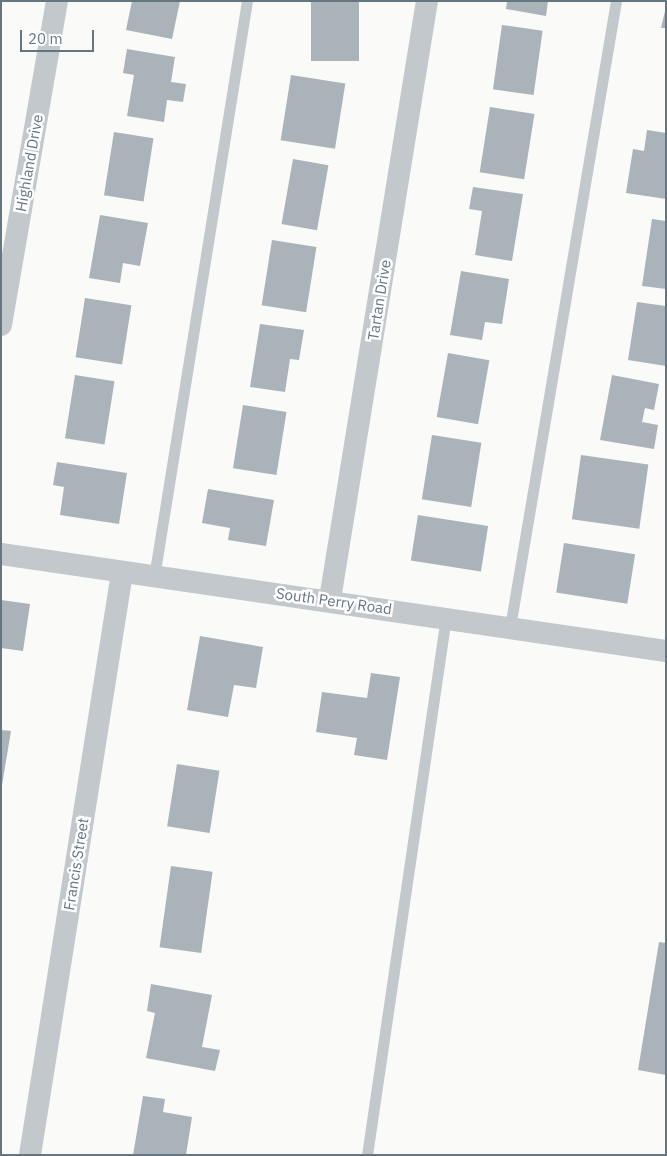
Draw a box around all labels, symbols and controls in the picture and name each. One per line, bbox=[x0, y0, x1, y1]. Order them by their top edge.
scale bar bbox=[22, 20, 96, 52]
text: 20 m bbox=[28, 29, 63, 48]
street label: Highland Drive bbox=[12, 113, 46, 213]
street label: Tartan Drive bbox=[364, 258, 394, 342]
street label: South Perry Road bbox=[275, 584, 393, 618]
street label: Francis Street bbox=[60, 816, 92, 912]

